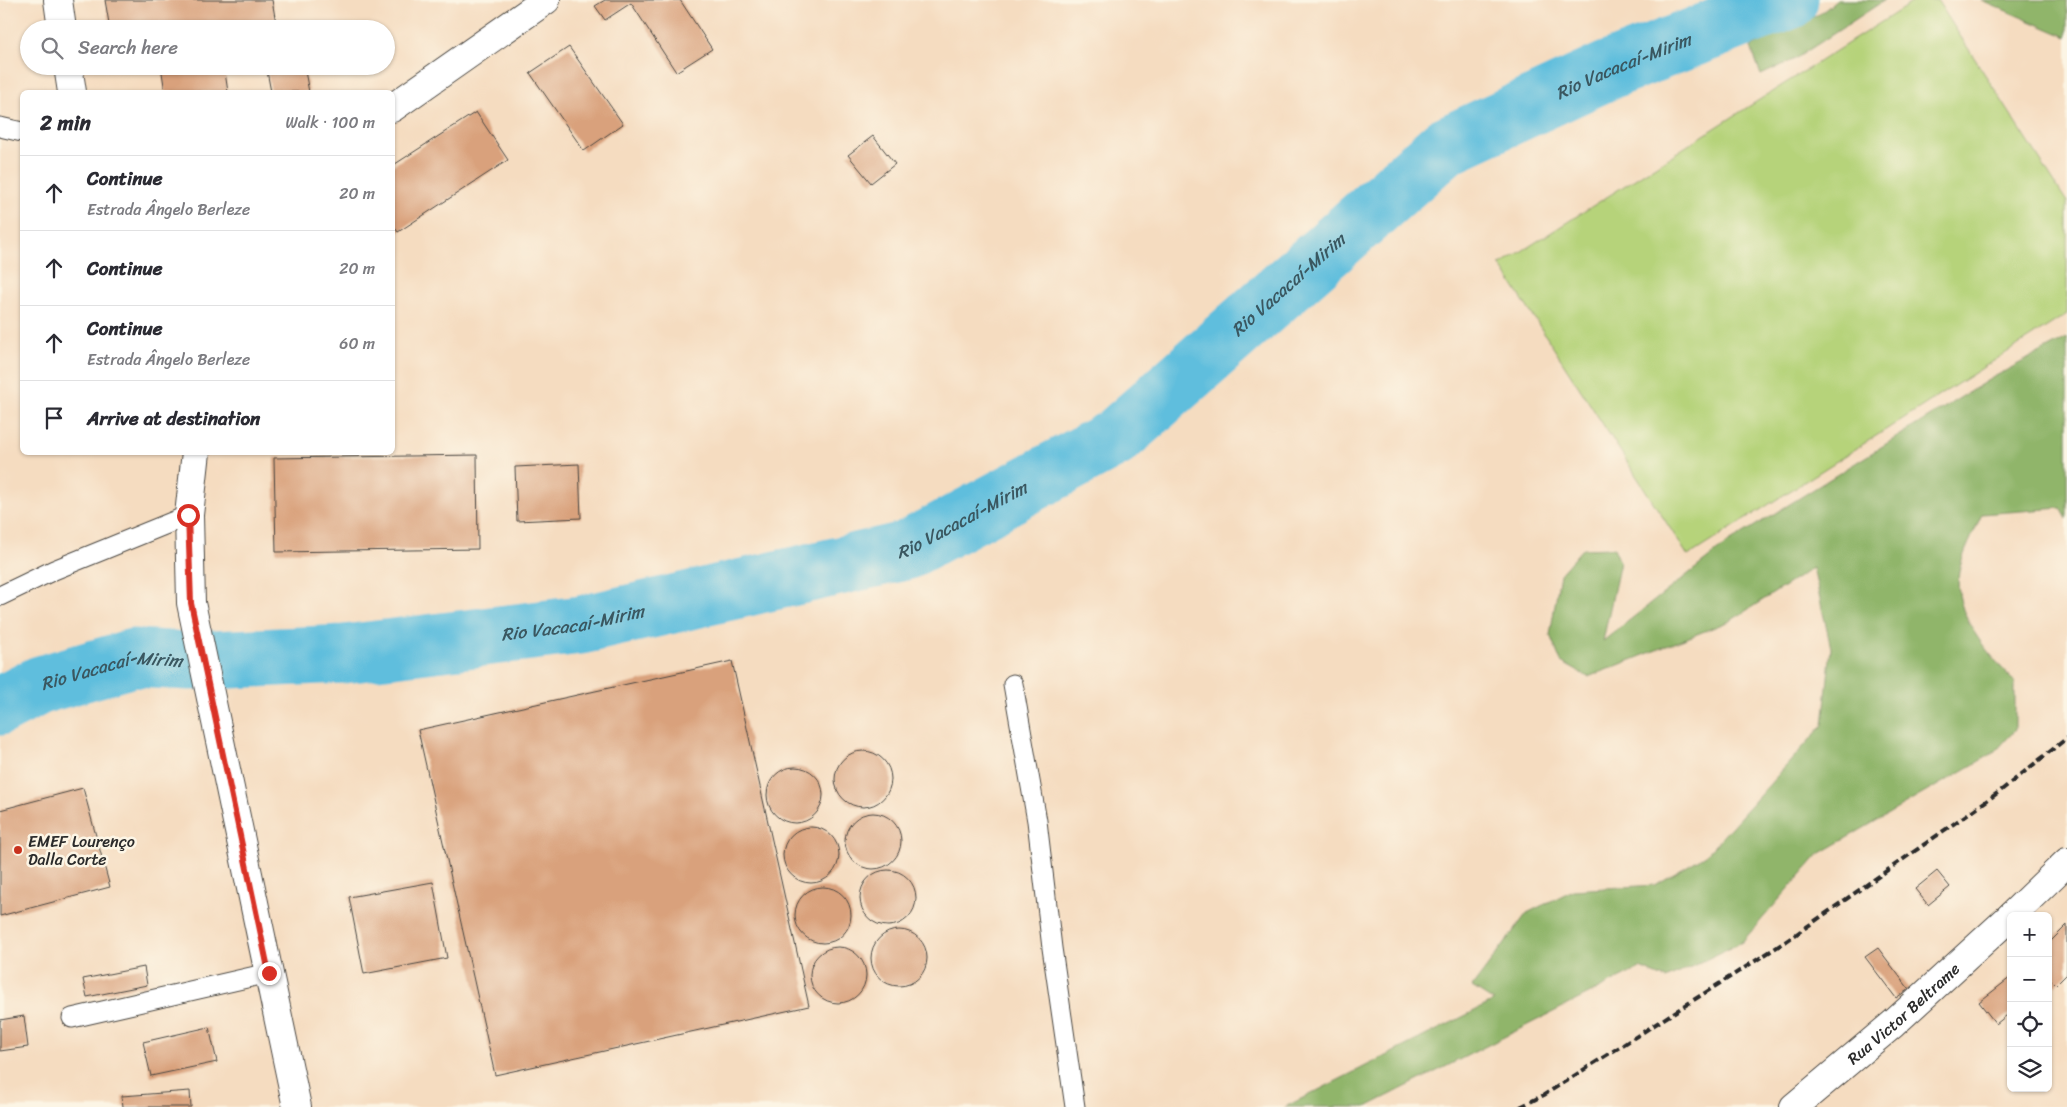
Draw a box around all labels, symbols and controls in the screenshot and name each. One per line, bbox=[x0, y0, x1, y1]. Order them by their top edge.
search box bbox=[20, 20, 395, 75]
water label: Rio Vacacaí-Mirim bbox=[1550, 23, 1698, 109]
text: Search here bbox=[78, 31, 178, 64]
icon: search bbox=[38, 34, 66, 62]
text: 2 min bbox=[40, 104, 91, 142]
text: Walk · 100 m bbox=[285, 108, 375, 137]
text: Continue bbox=[87, 162, 163, 195]
icon: ahead bbox=[40, 179, 68, 207]
text: 20 m bbox=[339, 179, 375, 208]
text: Estrada Ângelo Berleze bbox=[87, 195, 250, 224]
water label: Rio Vacacaí-Mirim bbox=[1223, 223, 1355, 345]
text: Continue bbox=[87, 252, 163, 285]
icon: ahead bbox=[40, 254, 68, 282]
text: 20 m bbox=[339, 254, 375, 283]
text: Continue bbox=[87, 312, 163, 345]
icon: ahead bbox=[40, 329, 68, 357]
text: 60 m bbox=[339, 329, 375, 358]
text: Estrada Ângelo Berleze bbox=[87, 345, 250, 374]
text: Arrive at destination bbox=[87, 402, 260, 435]
icon: arrive bbox=[40, 404, 68, 432]
water label: Rio Vacacaí-Mirim bbox=[894, 471, 1035, 568]
route start bbox=[177, 504, 200, 527]
water label: Rio Vacacaí-Mirim bbox=[499, 595, 649, 651]
water label: Rio Vacacaí-Mirim bbox=[37, 641, 185, 700]
place label: EMEF Lourenço Dalla Corte bbox=[28, 827, 135, 874]
marker: EMEF Lourenço Dalla Corte bbox=[12, 844, 24, 856]
map controls bbox=[2007, 912, 2052, 1092]
button: + bbox=[2007, 912, 2052, 957]
street label: Rua Victor Beltrame bbox=[1840, 955, 1967, 1072]
button: − bbox=[2007, 957, 2052, 1002]
route end bbox=[258, 962, 281, 985]
button: locate bbox=[2007, 1002, 2052, 1047]
button: layers bbox=[2007, 1047, 2052, 1092]

